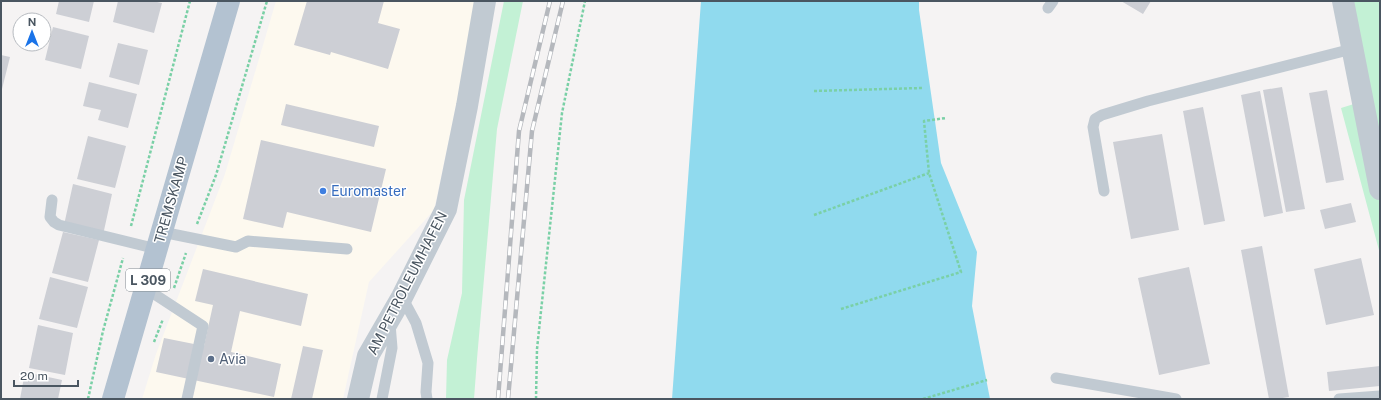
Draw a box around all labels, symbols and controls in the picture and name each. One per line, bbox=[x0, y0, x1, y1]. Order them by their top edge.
north arrow bbox=[12, 12, 52, 52]
text: N bbox=[28, 16, 36, 28]
street label: TREMSKAMP bbox=[151, 155, 191, 245]
place label: Euromaster bbox=[331, 183, 406, 199]
marker: Euromaster bbox=[318, 186, 328, 196]
street label: AM PETROLEUMHAFEN bbox=[364, 209, 450, 357]
road number: L 309 bbox=[126, 269, 170, 291]
place label: Avia bbox=[219, 351, 246, 367]
marker: Avia bbox=[206, 354, 216, 364]
scale bar bbox=[14, 362, 78, 388]
text: 20 m bbox=[20, 369, 48, 383]

